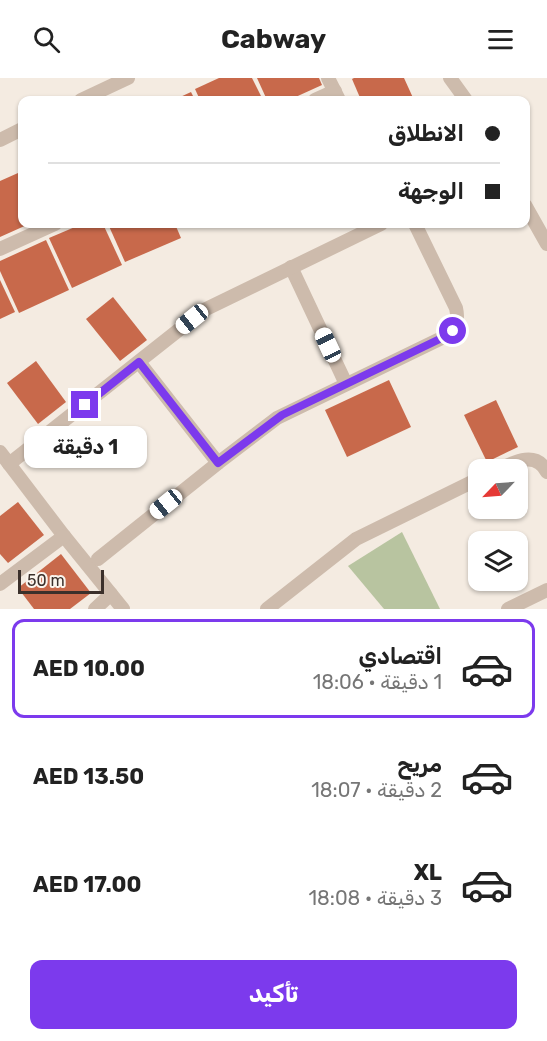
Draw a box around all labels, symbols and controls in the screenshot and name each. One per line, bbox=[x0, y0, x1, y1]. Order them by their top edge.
icon: search bbox=[30, 23, 63, 56]
text: Cabway bbox=[221, 23, 326, 55]
icon: menu bbox=[484, 23, 517, 56]
text: الانطلاق bbox=[388, 120, 464, 147]
text: الوجهة bbox=[398, 178, 464, 205]
car bbox=[172, 301, 212, 337]
route start bbox=[439, 317, 466, 344]
car bbox=[312, 325, 344, 365]
route end bbox=[71, 391, 98, 418]
callout: 1 دقيقة bbox=[23, 426, 146, 468]
text: 1 دقيقة bbox=[53, 435, 118, 459]
north arrow bbox=[468, 459, 528, 519]
map controls bbox=[468, 459, 528, 591]
car bbox=[146, 486, 186, 522]
button: layers bbox=[468, 531, 528, 591]
scale bar bbox=[18, 567, 104, 594]
text: 50 m bbox=[27, 571, 65, 590]
icon: car bbox=[460, 642, 514, 696]
text: اقتصادي bbox=[359, 643, 442, 670]
text: AED 10.00 bbox=[33, 655, 145, 682]
text: 1 دقيقة · 18:06 bbox=[313, 670, 442, 694]
icon: car bbox=[460, 750, 514, 804]
text: مريح bbox=[397, 751, 442, 778]
text: AED 13.50 bbox=[33, 763, 144, 790]
text: 2 دقيقة · 18:07 bbox=[311, 778, 442, 802]
icon: car bbox=[460, 858, 514, 912]
text: XL bbox=[414, 859, 442, 886]
text: AED 17.00 bbox=[33, 871, 142, 898]
text: 3 دقيقة · 18:08 bbox=[309, 886, 442, 910]
button: تأكيد bbox=[30, 960, 517, 1029]

